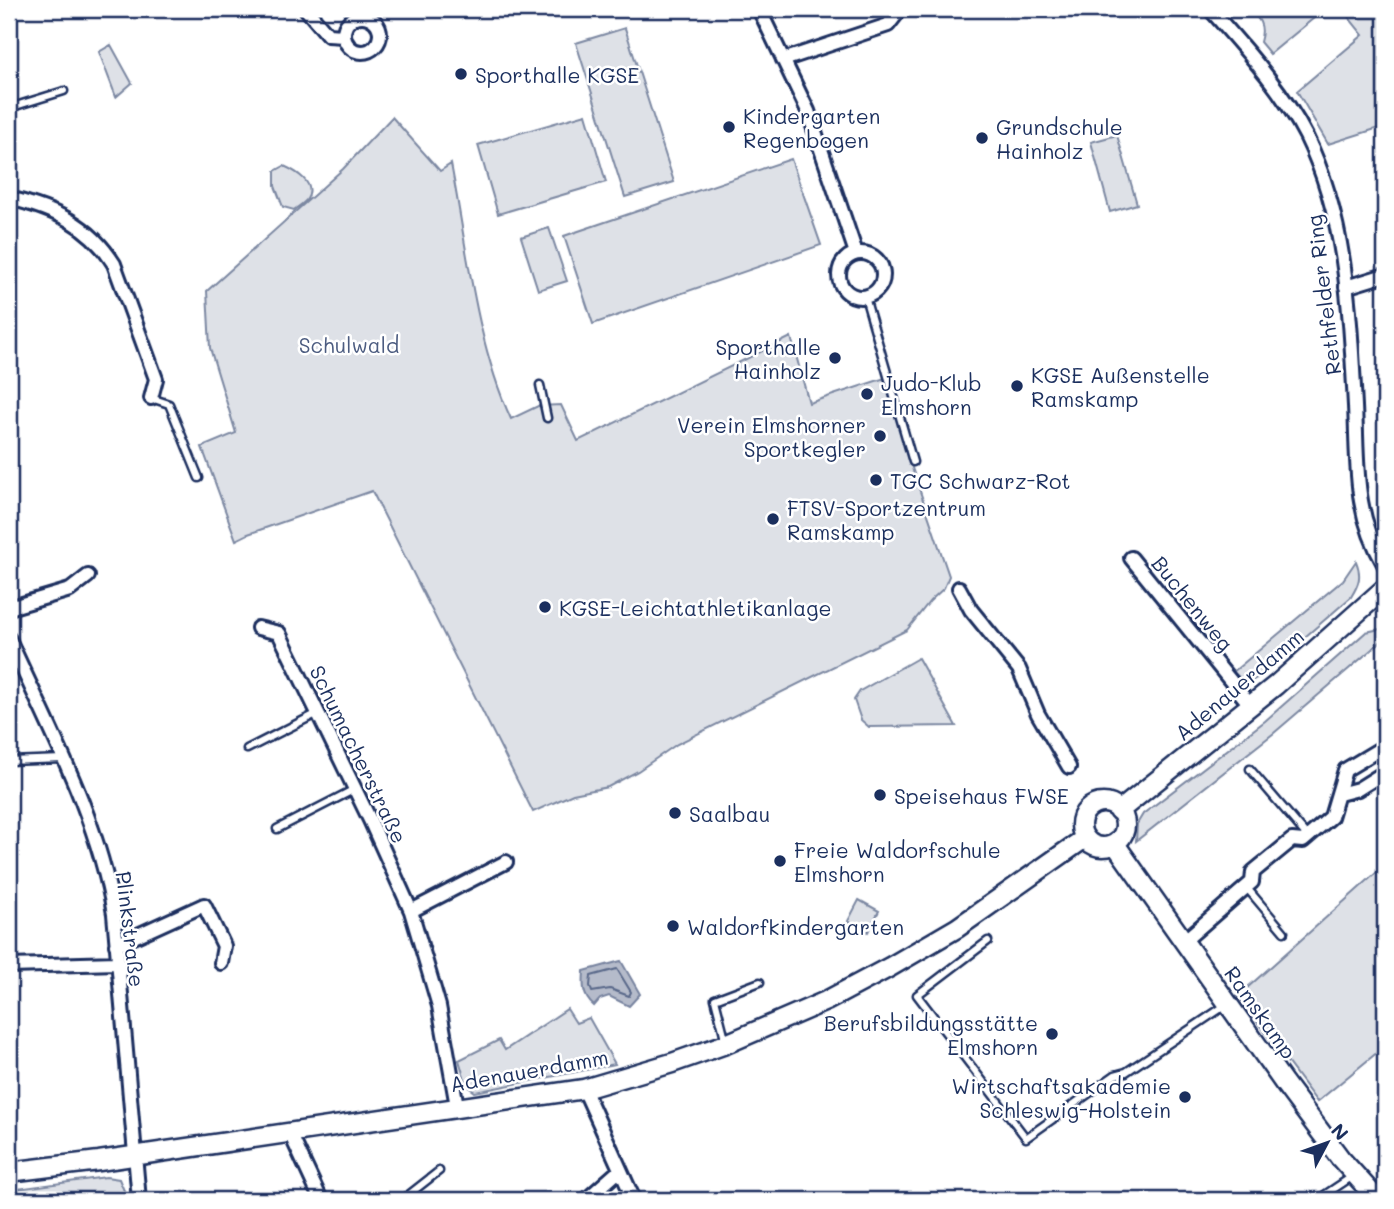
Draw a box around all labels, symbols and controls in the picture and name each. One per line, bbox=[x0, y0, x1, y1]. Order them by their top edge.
place label: Sporthalle KGSE bbox=[475, 61, 639, 88]
marker: Sporthalle KGSE bbox=[453, 66, 469, 82]
place label: Kindergarten Regenbogen bbox=[743, 102, 880, 153]
place label: Grundschule Hainholz bbox=[996, 113, 1123, 164]
marker: Kindergarten Regenbogen bbox=[721, 119, 737, 135]
marker: Grundschule Hainholz bbox=[974, 130, 990, 146]
street label: Rethfelder Ring bbox=[1300, 213, 1346, 377]
park label: Schulwald bbox=[299, 331, 399, 358]
place label: Sporthalle Hainholz bbox=[716, 333, 821, 384]
marker: Sporthalle Hainholz bbox=[827, 350, 843, 366]
place label: KGSE Außenstelle Ramskamp bbox=[1031, 361, 1210, 412]
place label: Judo-Klub Elmshorn bbox=[881, 369, 982, 420]
marker: KGSE Außenstelle Ramskamp bbox=[1009, 378, 1025, 394]
marker: Judo-Klub Elmshorn bbox=[859, 386, 875, 402]
place label: Verein Elmshorner Sportkegler bbox=[677, 411, 866, 462]
marker: Verein Elmshorner Sportkegler bbox=[872, 428, 888, 444]
place label: TGC Schwarz-Rot bbox=[890, 467, 1071, 494]
marker: TGC Schwarz-Rot bbox=[868, 472, 884, 488]
place label: FTSV-Sportzentrum Ramskamp bbox=[787, 494, 986, 545]
marker: FTSV-Sportzentrum Ramskamp bbox=[765, 511, 781, 527]
street label: Buchenweg bbox=[1146, 550, 1240, 656]
place label: KGSE-Leichtathletikanlage bbox=[559, 594, 831, 621]
marker: KGSE-Leichtathletikanlage bbox=[537, 599, 553, 615]
street label: Adenauerdamm bbox=[1169, 622, 1309, 746]
street label: Schumacherstraße bbox=[304, 661, 414, 847]
place label: Speisehaus FWSE bbox=[894, 782, 1069, 809]
marker: Speisehaus FWSE bbox=[872, 787, 888, 803]
place label: Saalbau bbox=[689, 800, 770, 827]
marker: Saalbau bbox=[667, 805, 683, 821]
place label: Freie Waldorfschule Elmshorn bbox=[794, 836, 1001, 887]
marker: Freie Waldorfschule Elmshorn bbox=[772, 853, 788, 869]
street label: Plinkstraße bbox=[110, 869, 152, 989]
place label: Waldorfkindergarten bbox=[687, 913, 904, 940]
marker: Waldorfkindergarten bbox=[665, 918, 681, 934]
street label: Ramskamp bbox=[1219, 960, 1303, 1064]
place label: Berufsbildungsstätte Elmshorn bbox=[824, 1009, 1038, 1060]
marker: Berufsbildungsstätte Elmshorn bbox=[1044, 1026, 1060, 1042]
street label: Adenauerdamm bbox=[448, 1043, 610, 1097]
place label: Wirtschaftsakademie Schleswig-Holstein bbox=[951, 1072, 1171, 1123]
marker: Wirtschaftsakademie Schleswig-Holstein bbox=[1177, 1089, 1193, 1105]
north arrow bbox=[1292, 1108, 1362, 1178]
text: N bbox=[1326, 1118, 1354, 1145]

